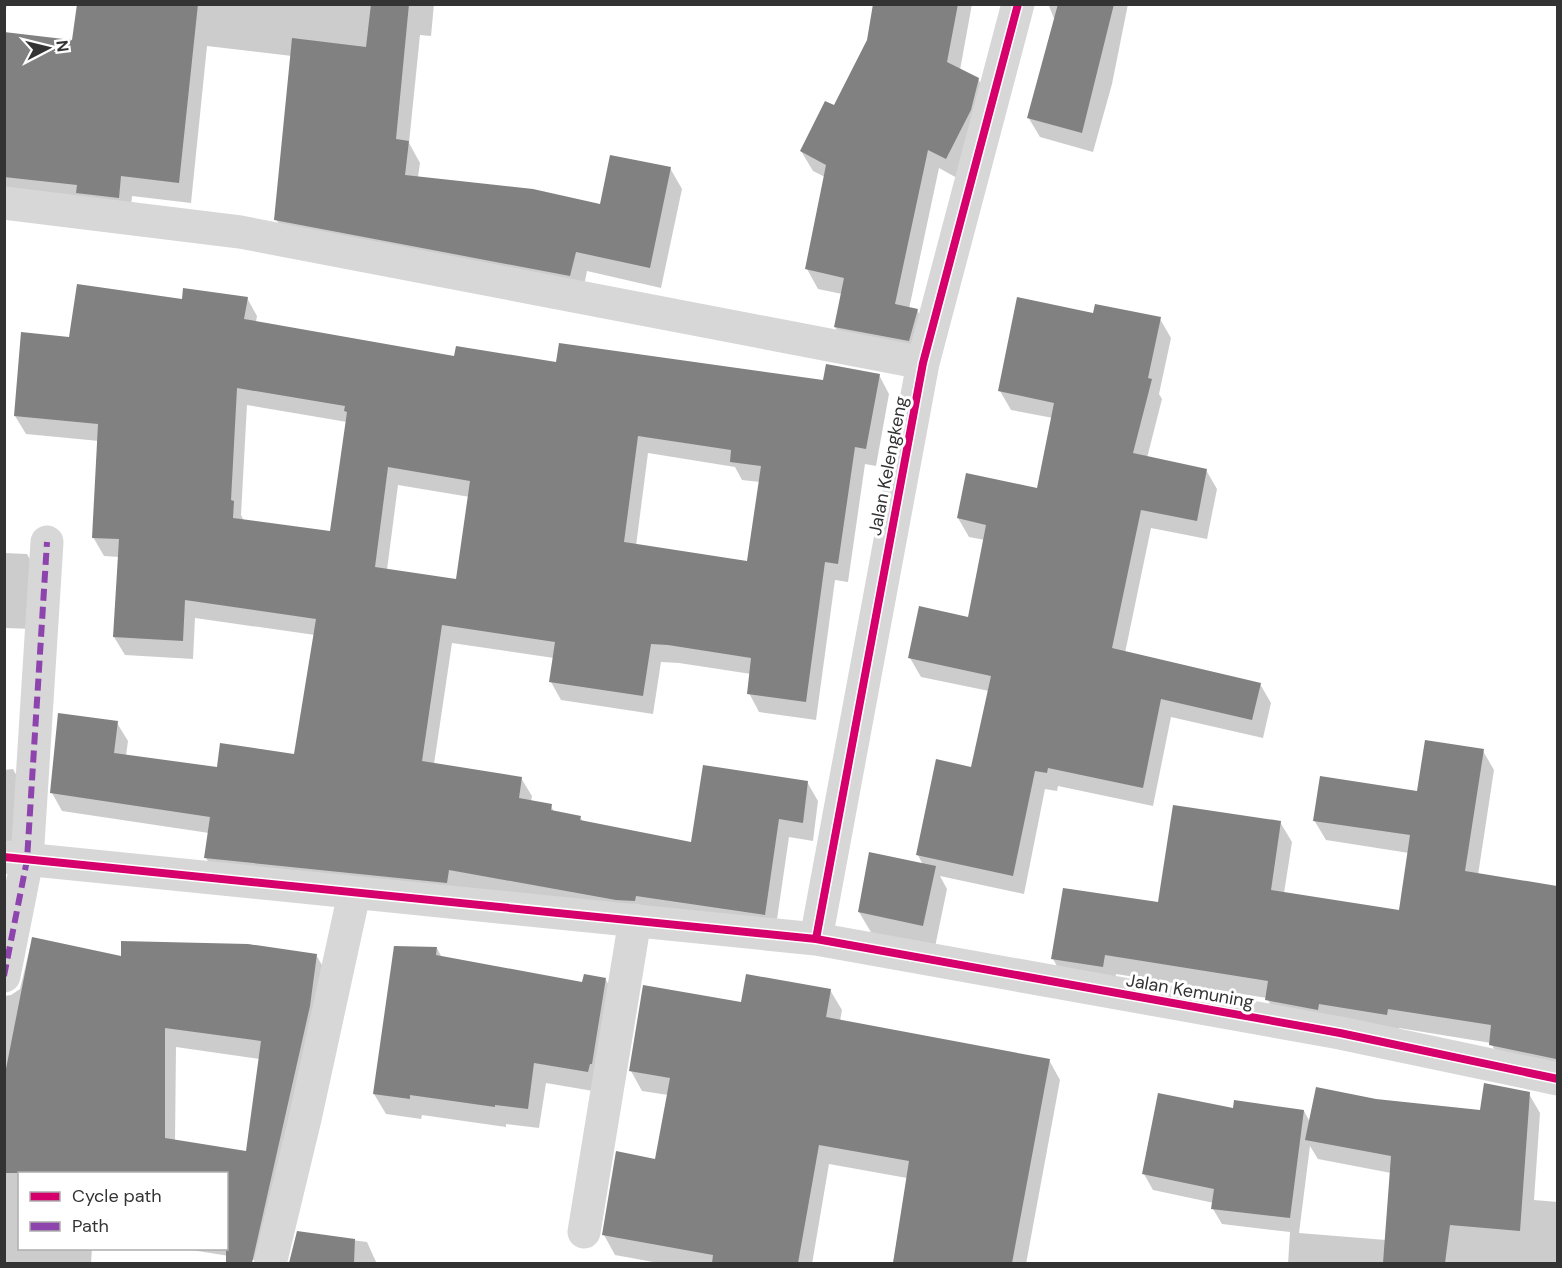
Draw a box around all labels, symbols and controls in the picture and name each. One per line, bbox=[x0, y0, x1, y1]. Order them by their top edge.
north arrow bbox=[18, 18, 78, 78]
text: N bbox=[51, 39, 74, 53]
street label: Jalan Kelengkeng bbox=[863, 394, 913, 538]
street label: Jalan Kemuning bbox=[1124, 968, 1256, 1014]
legend bbox=[18, 1172, 228, 1250]
text: Cycle path bbox=[72, 1184, 162, 1208]
text: Path bbox=[72, 1214, 109, 1238]

